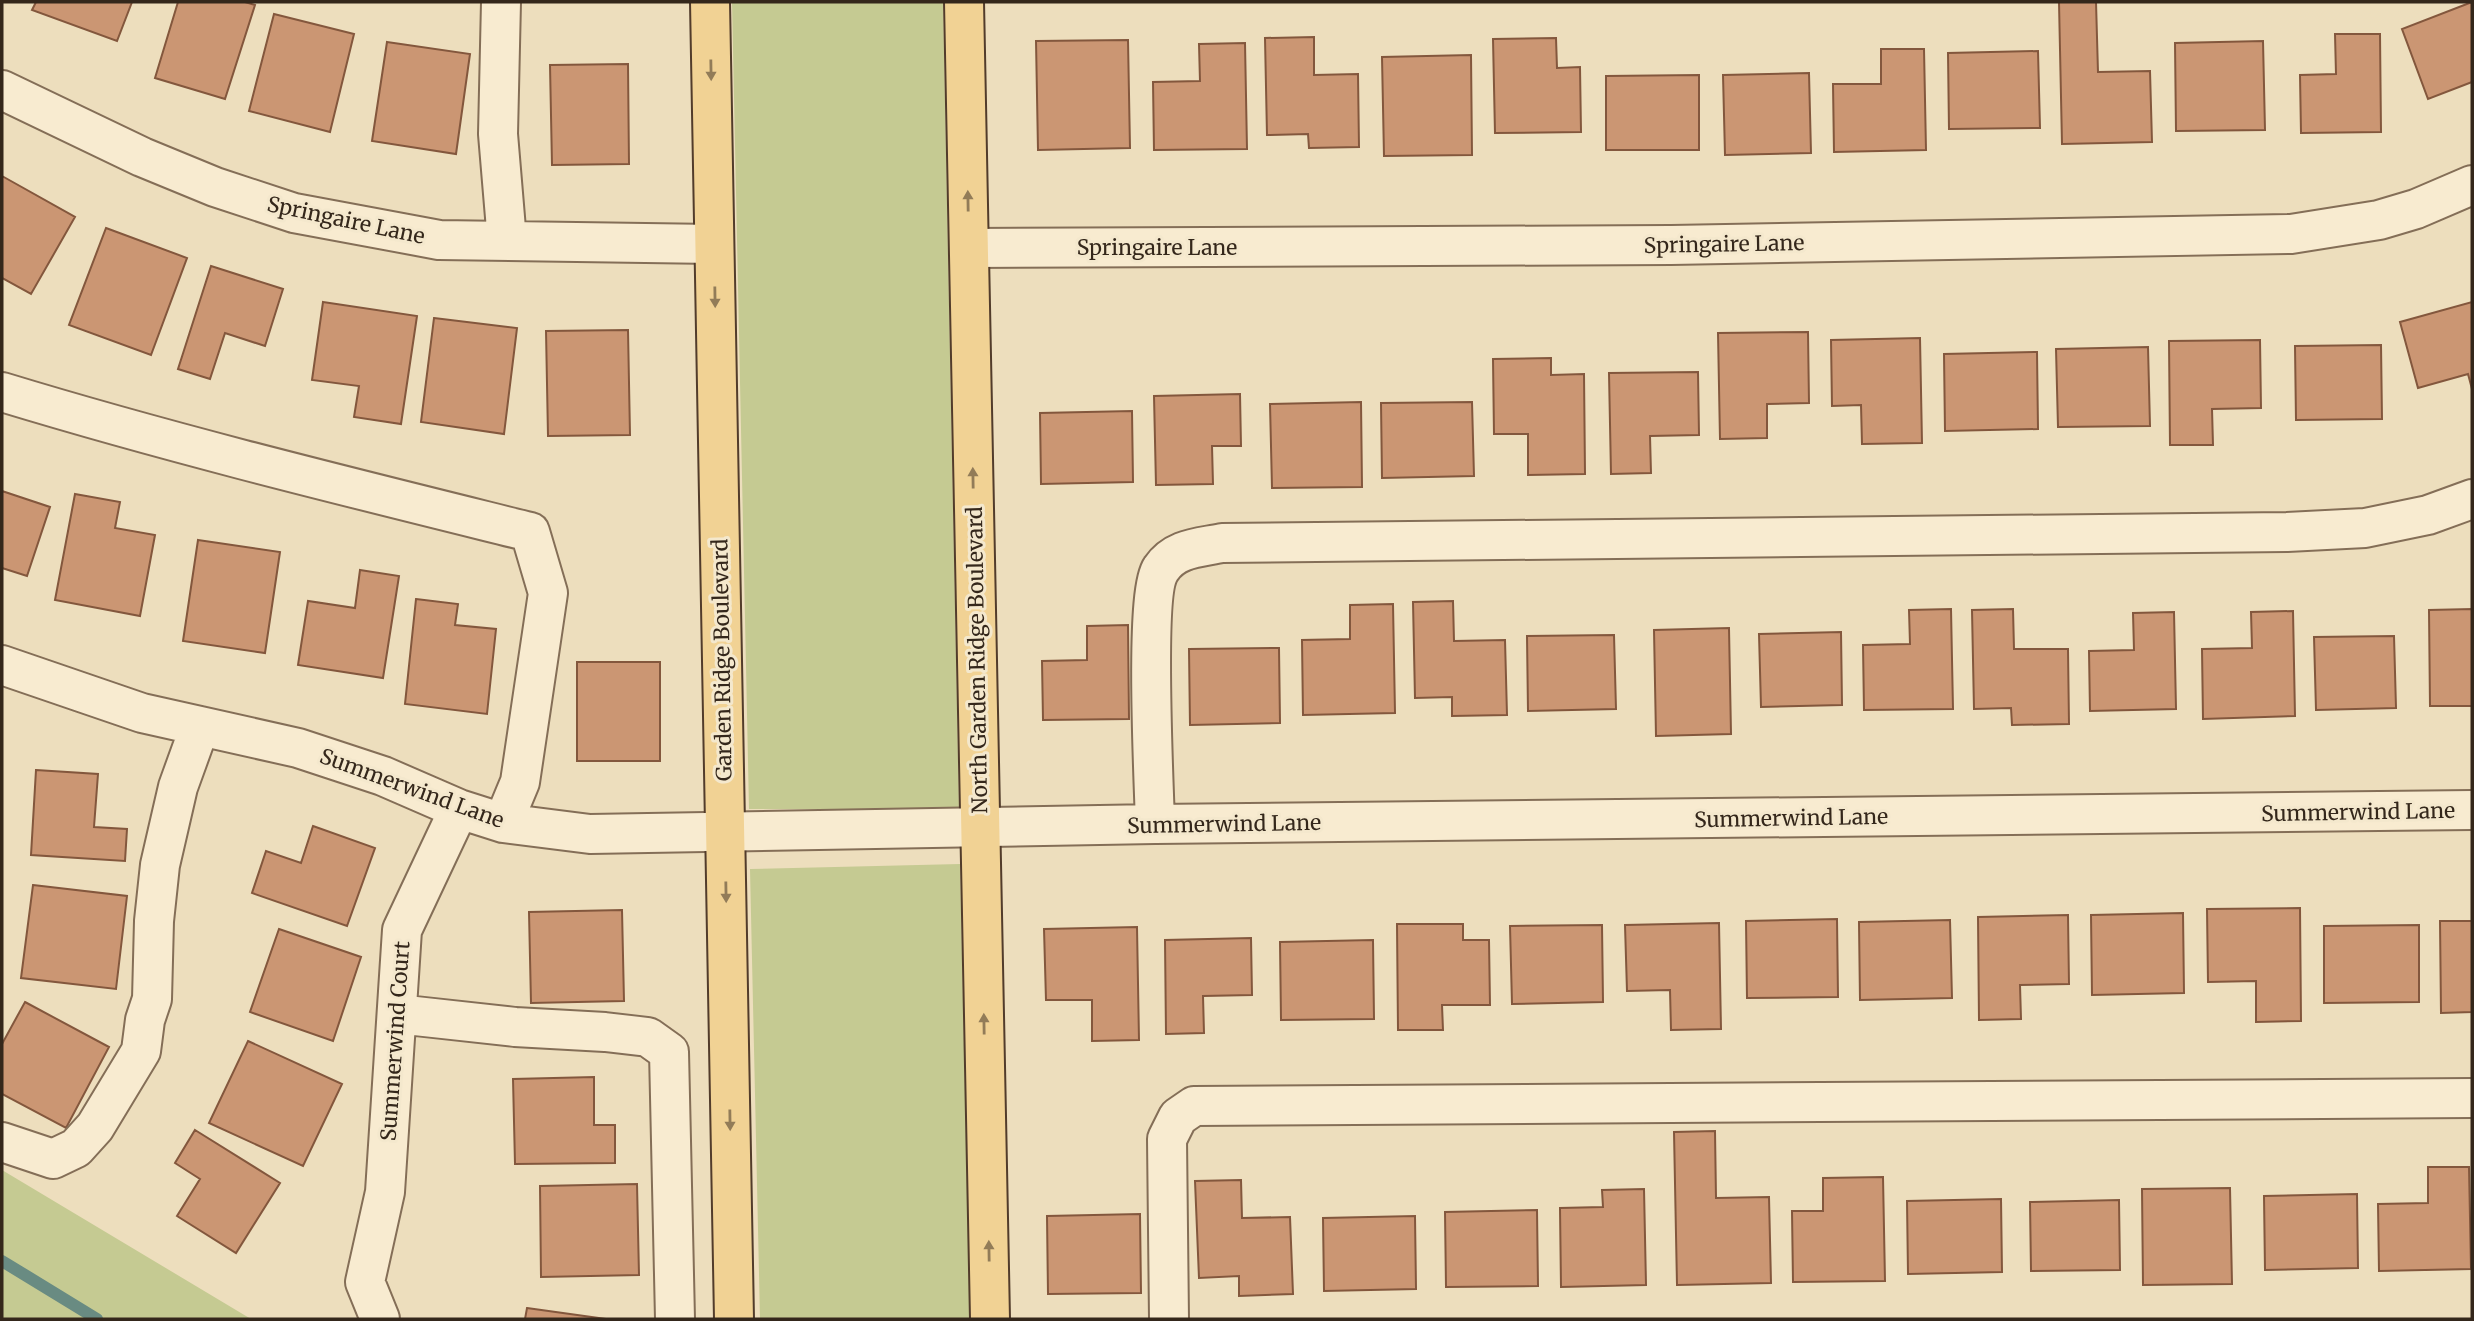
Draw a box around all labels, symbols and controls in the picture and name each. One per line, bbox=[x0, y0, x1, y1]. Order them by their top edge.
one-way arrow bbox=[705, 59, 717, 81]
street label: Springaire Lane bbox=[265, 190, 427, 250]
one-way arrow bbox=[962, 190, 974, 212]
street label: Springaire Lane bbox=[1643, 229, 1805, 259]
street label: Springaire Lane bbox=[1077, 234, 1237, 261]
one-way arrow bbox=[710, 287, 721, 309]
one-way arrow bbox=[968, 466, 979, 488]
street label: North Garden Ridge Boulevard bbox=[961, 506, 993, 814]
street label: Garden Ridge Boulevard bbox=[706, 538, 738, 781]
street label: Summerwind Lane bbox=[316, 742, 508, 834]
street label: Summerwind Lane bbox=[2261, 797, 2455, 827]
street label: Summerwind Lane bbox=[1694, 803, 1888, 833]
street label: Summerwind Lane bbox=[1127, 809, 1321, 839]
one-way arrow bbox=[720, 882, 732, 904]
street label: Summerwind Court bbox=[375, 940, 415, 1142]
one-way arrow bbox=[979, 1012, 990, 1034]
one-way arrow bbox=[724, 1109, 736, 1131]
one-way arrow bbox=[983, 1240, 995, 1262]

